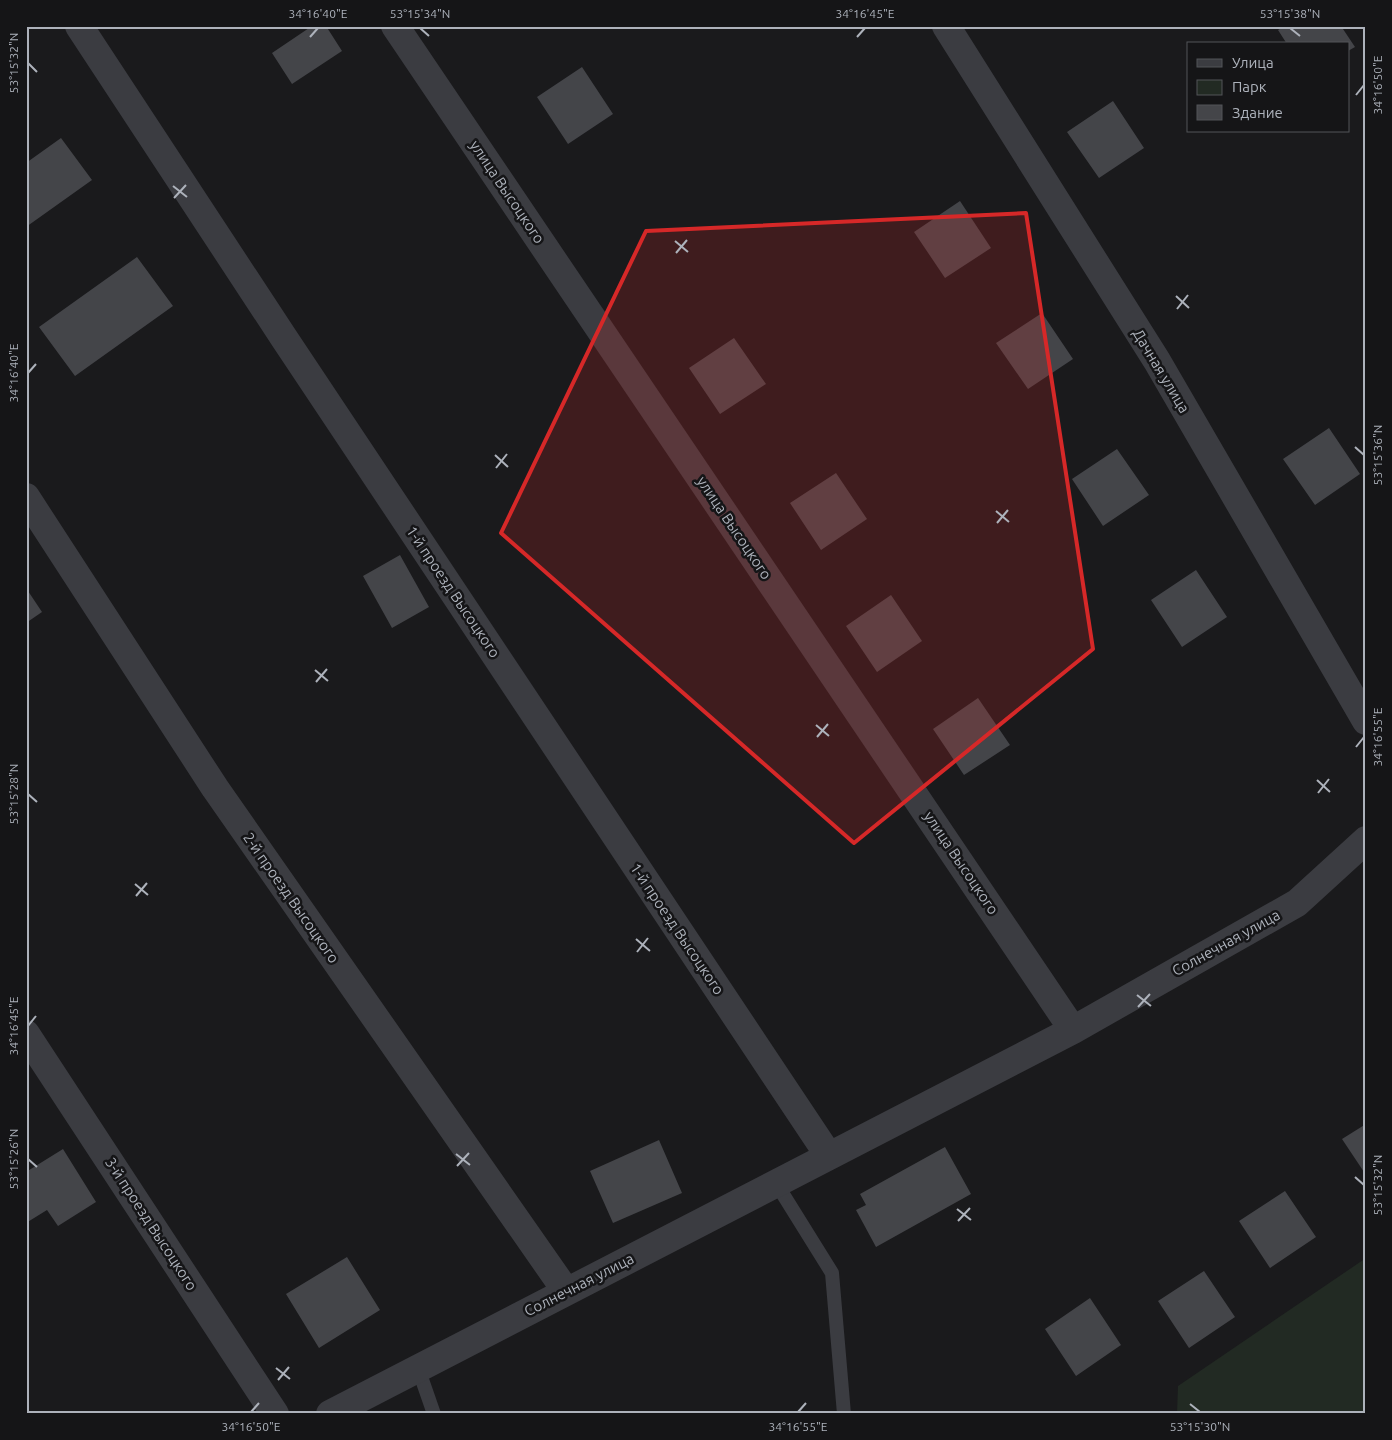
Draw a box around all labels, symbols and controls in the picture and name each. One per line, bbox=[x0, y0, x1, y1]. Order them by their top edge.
text: 34°16'40"E bbox=[289, 7, 348, 20]
text: 53°15'34"N bbox=[390, 7, 450, 20]
text: 34°16'45"E bbox=[836, 7, 895, 20]
text: 53°15'38"N bbox=[1260, 7, 1320, 20]
text: 53°15'32"N bbox=[7, 33, 20, 93]
legend bbox=[1187, 42, 1350, 132]
text: Улица bbox=[1232, 54, 1274, 71]
text: 34°16'50"E bbox=[1371, 55, 1384, 114]
text: Парк bbox=[1232, 78, 1267, 95]
text: Здание bbox=[1232, 104, 1283, 121]
street label: улица Высоцкого bbox=[467, 137, 548, 246]
street label: Дачная улица bbox=[1130, 326, 1193, 416]
text: 34°16'40"E bbox=[7, 343, 20, 402]
text: 53°15'36"N bbox=[1371, 425, 1384, 485]
street label: улица Высоцкого bbox=[694, 473, 775, 582]
street label: 1-й проезд Высоцкого bbox=[403, 523, 504, 661]
text: 34°16'55"E bbox=[1371, 707, 1384, 766]
text: 53°15'28"N bbox=[7, 764, 20, 824]
street label: улица Высоцкого bbox=[921, 808, 1002, 917]
street label: 2-й проезд Высоцкого bbox=[240, 829, 343, 966]
street label: 1-й проезд Высоцкого bbox=[627, 860, 728, 998]
street label: Солнечная улица bbox=[1169, 906, 1283, 979]
text: 34°16'45"E bbox=[7, 996, 20, 1055]
text: 53°15'26"N bbox=[7, 1129, 20, 1189]
street label: 3-й проезд Высоцкого bbox=[102, 1154, 201, 1293]
text: 53°15'32"N bbox=[1371, 1155, 1384, 1215]
street label: Солнечная улица bbox=[521, 1250, 636, 1320]
text: 34°16'50"E bbox=[222, 1420, 281, 1433]
text: 34°16'55"E bbox=[769, 1420, 828, 1433]
text: 53°15'30"N bbox=[1170, 1420, 1230, 1433]

